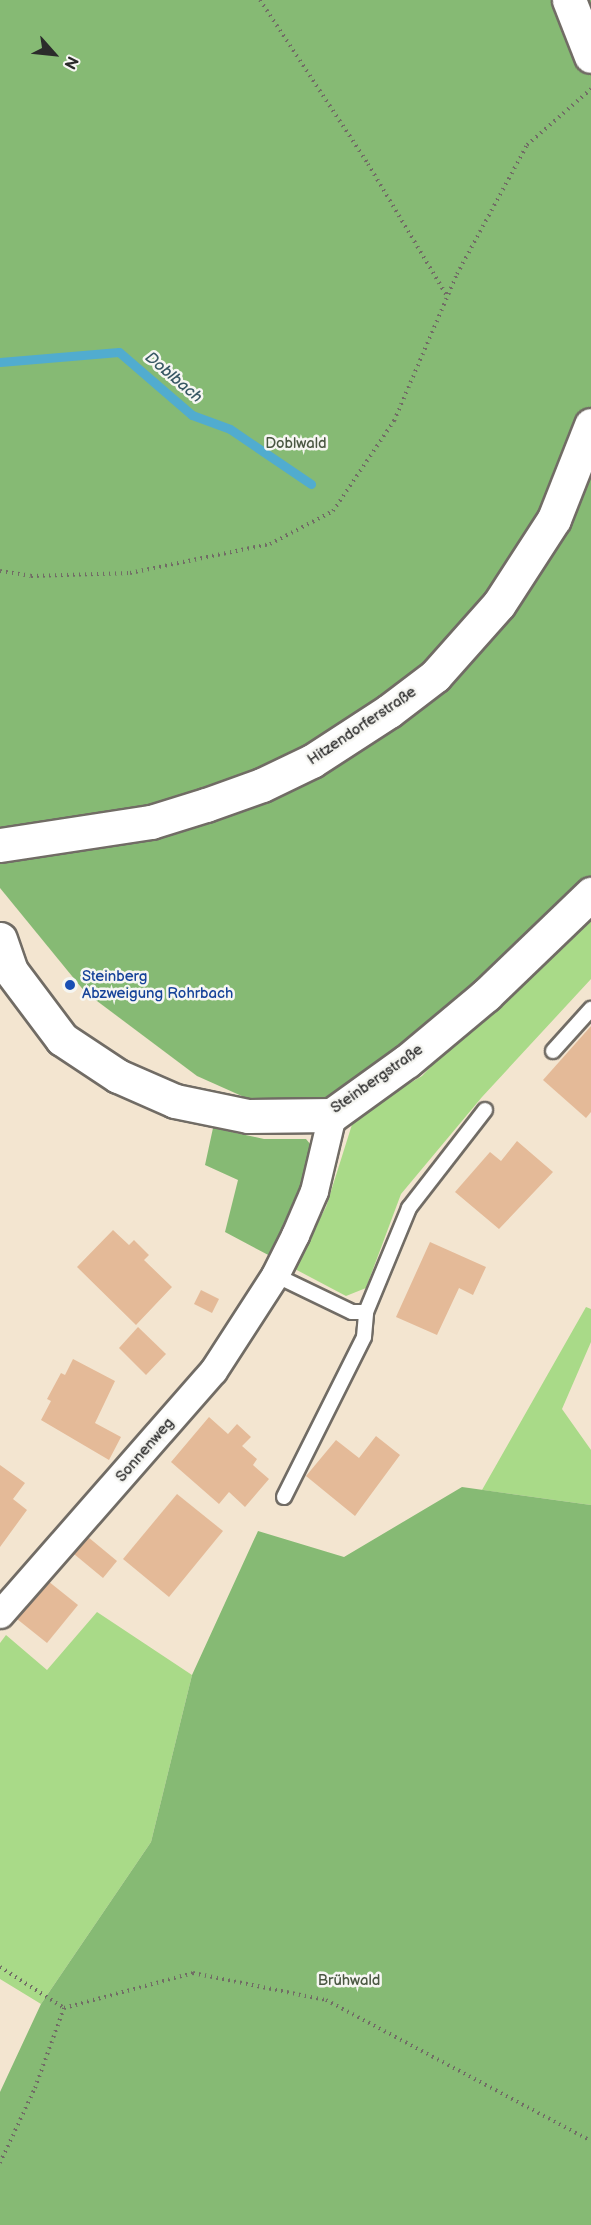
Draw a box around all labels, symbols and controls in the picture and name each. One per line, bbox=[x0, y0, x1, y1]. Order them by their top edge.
north arrow bbox=[24, 24, 84, 84]
text: N bbox=[59, 53, 82, 72]
water label: Doblbach bbox=[140, 349, 206, 407]
park label: Doblwald bbox=[265, 435, 327, 453]
street label: Hitzendorferstraße bbox=[304, 683, 420, 769]
place label: Steinberg Abzweigung Rohrbach bbox=[82, 967, 233, 1002]
marker: Steinberg Abzweigung Rohrbach bbox=[63, 978, 77, 992]
street label: Steinbergstraße bbox=[328, 1041, 426, 1117]
street label: Sonnenweg bbox=[112, 1414, 178, 1486]
park label: Brühwald bbox=[318, 1972, 380, 1990]

